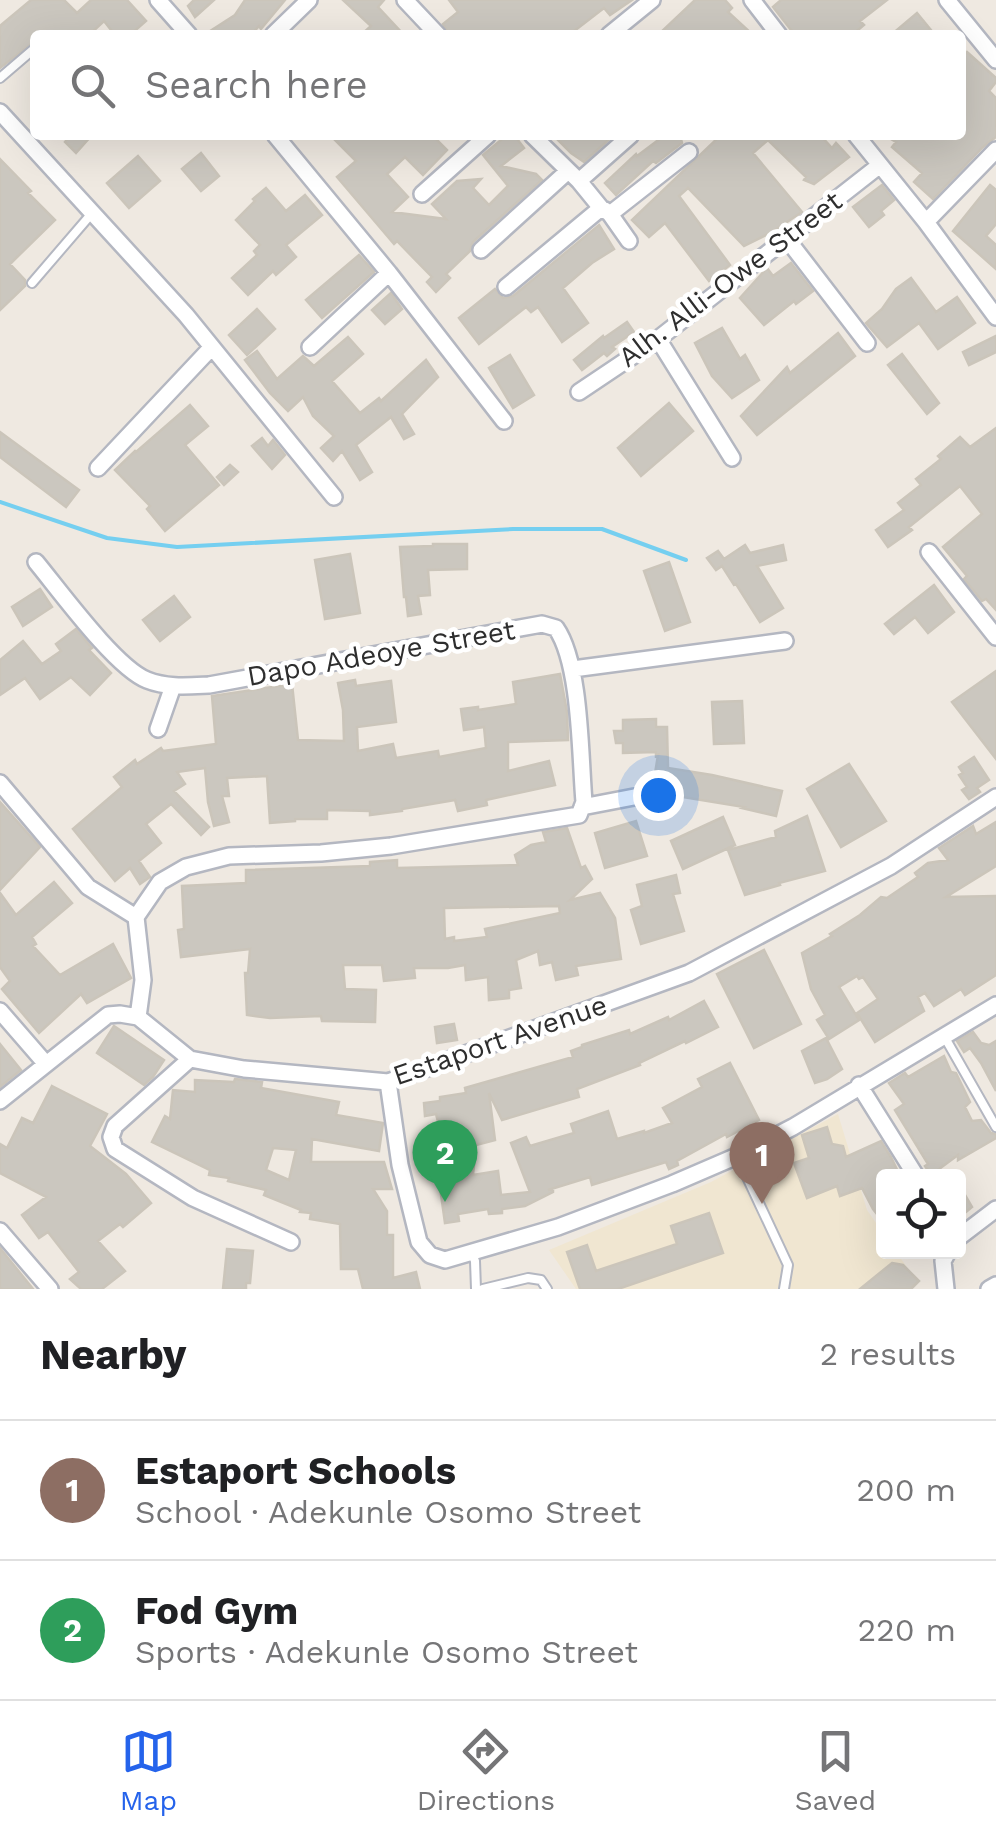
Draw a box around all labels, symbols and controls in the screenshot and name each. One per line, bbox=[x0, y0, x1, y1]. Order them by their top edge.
search box bbox=[30, 30, 966, 140]
icon: search bbox=[65, 58, 120, 113]
text: Search here bbox=[145, 63, 368, 107]
street label: Alh. Alli-Owe Street bbox=[612, 184, 848, 374]
street label: Dapo Adeoye Street bbox=[244, 613, 518, 693]
your location bbox=[633, 770, 684, 821]
street label: Estaport Avenue bbox=[389, 988, 611, 1092]
pin: 2 bbox=[412, 1120, 478, 1202]
pin: 1 bbox=[730, 1122, 794, 1204]
map controls bbox=[876, 1169, 966, 1259]
button: locate bbox=[876, 1169, 966, 1259]
text: Nearby bbox=[40, 1330, 187, 1379]
text: 2 results bbox=[819, 1335, 956, 1373]
text: Estaport Schools bbox=[135, 1449, 456, 1493]
text: 1 bbox=[66, 1471, 79, 1509]
text: 200 m bbox=[856, 1471, 956, 1509]
text: School · Adekunle Osomo Street bbox=[135, 1493, 641, 1531]
text: Fod Gym bbox=[135, 1589, 298, 1633]
text: 2 bbox=[63, 1611, 82, 1649]
text: 220 m bbox=[857, 1611, 956, 1649]
text: Sports · Adekunle Osomo Street bbox=[135, 1633, 638, 1671]
tab: Map bbox=[120, 1724, 177, 1817]
tab: Directions bbox=[417, 1724, 555, 1817]
tab: Saved bbox=[795, 1724, 876, 1817]

